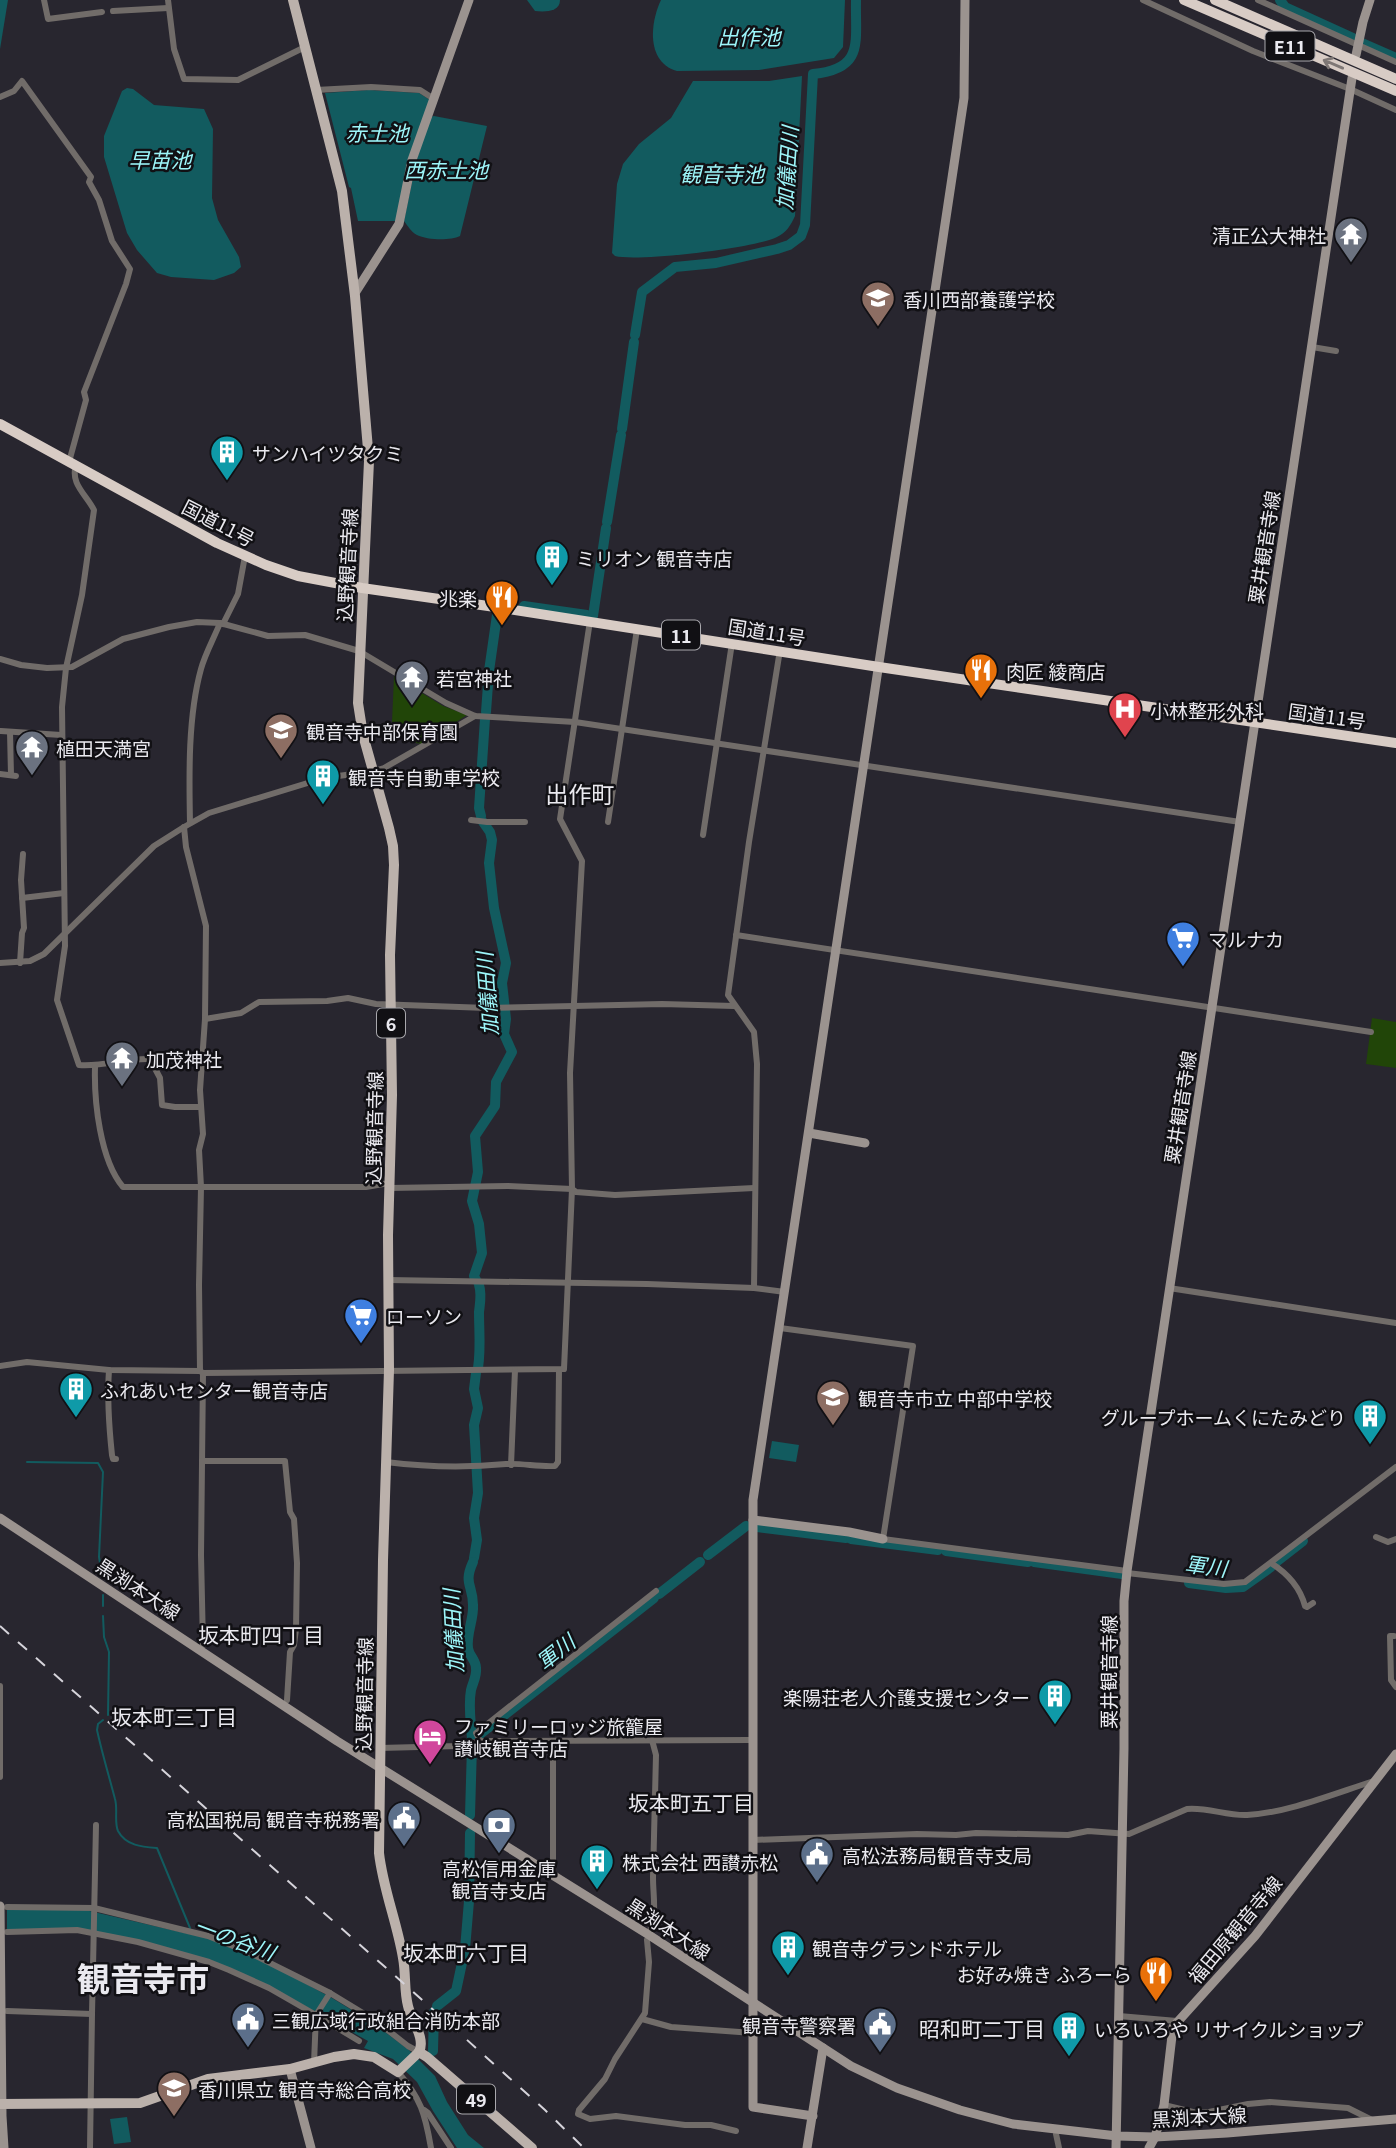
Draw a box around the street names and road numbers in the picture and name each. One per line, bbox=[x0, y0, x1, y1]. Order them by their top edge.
road number: E11 bbox=[1266, 32, 1314, 60]
street label: 粟井観音寺線 bbox=[1241, 489, 1285, 605]
street label: 国道11号 bbox=[178, 492, 260, 552]
street label: 込野観音寺線 bbox=[330, 507, 362, 623]
street label: 国道11号 bbox=[726, 612, 808, 650]
road number: 11 bbox=[662, 620, 700, 650]
street label: 国道11号 bbox=[1286, 696, 1368, 734]
road number: 6 bbox=[377, 1008, 405, 1038]
street label: 粟井観音寺線 bbox=[1157, 1049, 1201, 1165]
street label: 込野観音寺線 bbox=[359, 1071, 387, 1185]
street label: 黒渕本大線 bbox=[92, 1551, 186, 1625]
street label: 粟井観音寺線 bbox=[1094, 1615, 1121, 1729]
street label: 込野観音寺線 bbox=[349, 1637, 377, 1751]
street label: 福田原観音寺線 bbox=[1181, 1869, 1287, 1989]
street label: 黒渕本大線 bbox=[622, 1891, 716, 1965]
road number: 49 bbox=[457, 2084, 495, 2113]
street label: 黒渕本大線 bbox=[1151, 2100, 1247, 2132]

